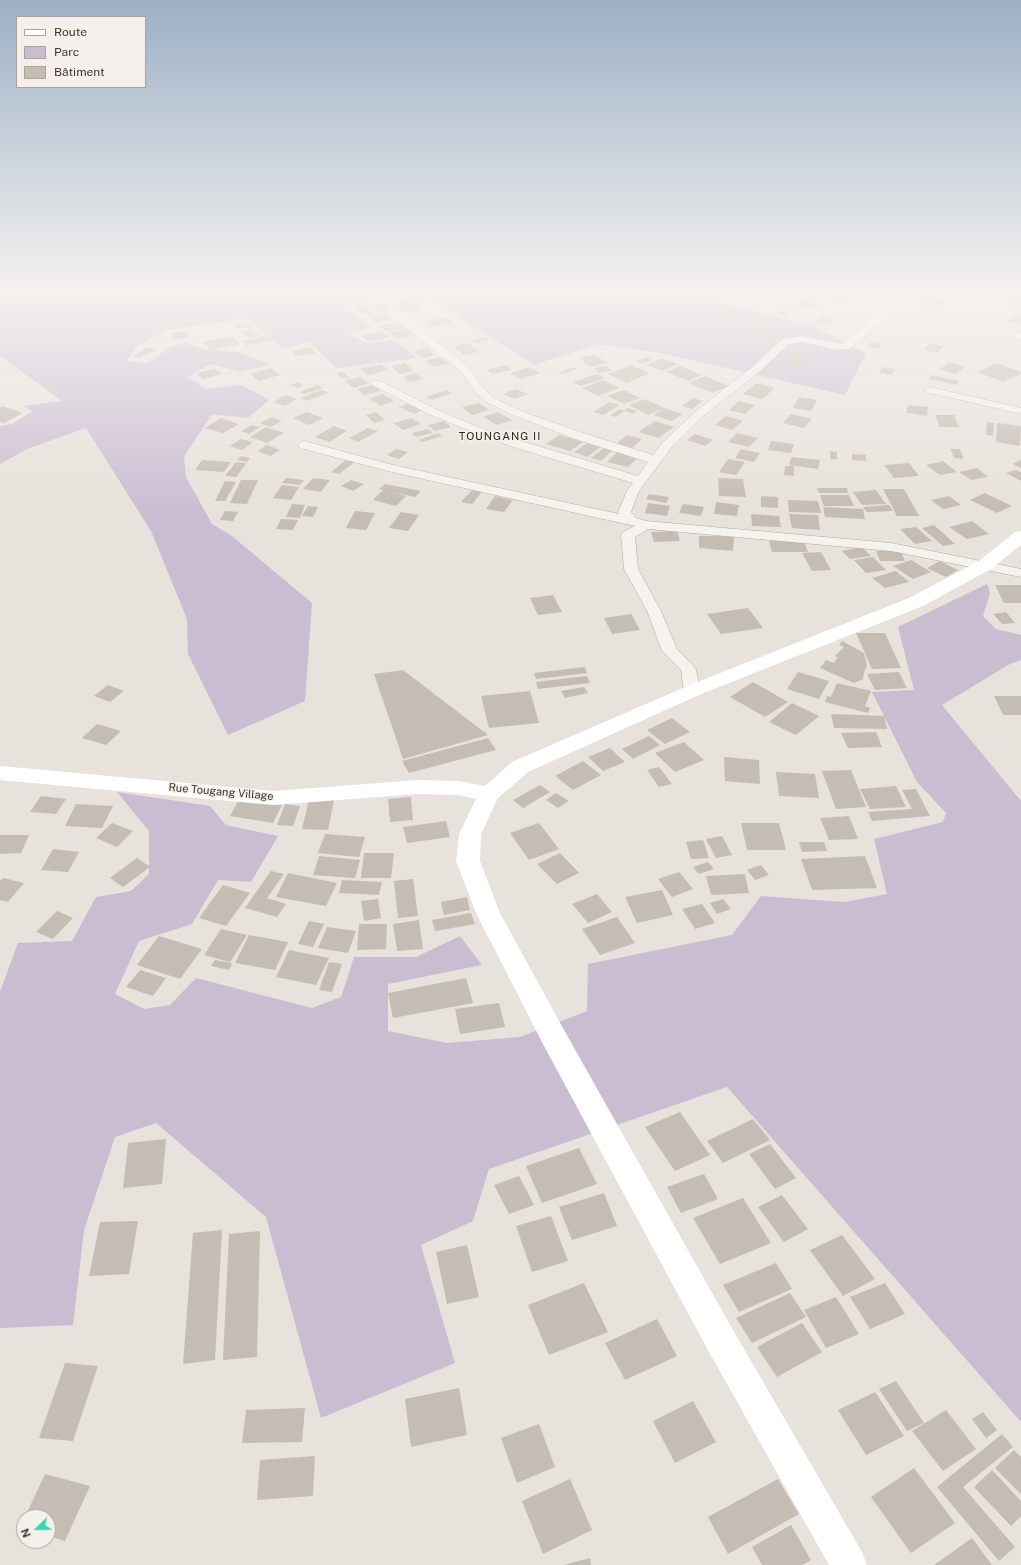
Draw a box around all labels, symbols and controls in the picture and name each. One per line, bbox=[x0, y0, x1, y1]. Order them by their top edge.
legend bbox=[16, 16, 146, 88]
text: Route bbox=[54, 25, 87, 39]
text: Parc bbox=[54, 45, 79, 59]
text: Bâtiment bbox=[54, 65, 105, 79]
district label: TOUNGANG II bbox=[459, 430, 541, 444]
street label: Rue Tougang Village bbox=[168, 781, 274, 803]
north arrow bbox=[16, 1509, 56, 1549]
text: N bbox=[19, 1527, 33, 1539]

